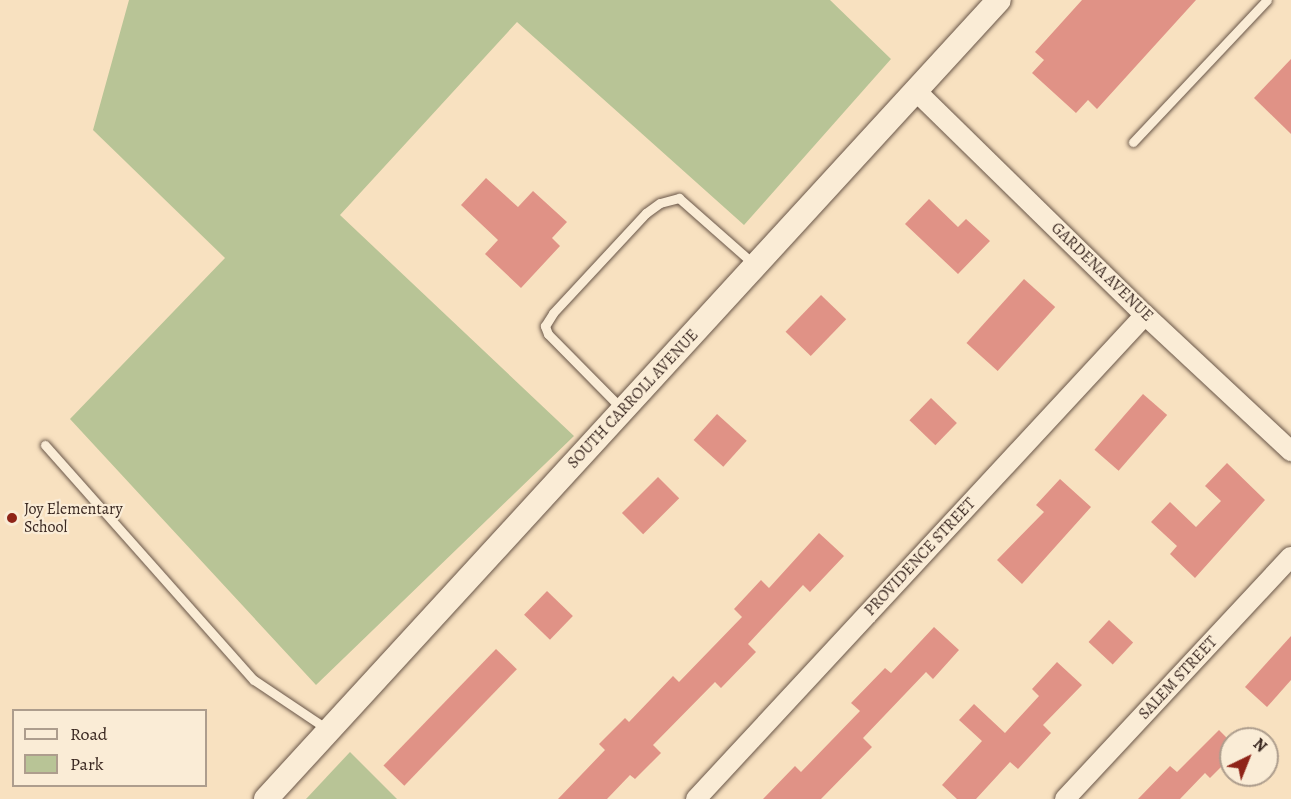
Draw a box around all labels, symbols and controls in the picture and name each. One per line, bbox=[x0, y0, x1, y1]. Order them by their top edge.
street label: GARDENA AVENUE bbox=[1047, 219, 1157, 325]
street label: SOUTH CARROLL AVENUE bbox=[564, 326, 702, 472]
street label: PROVIDENCE STREET bbox=[860, 494, 980, 620]
place label: Joy Elementary School bbox=[24, 499, 123, 537]
marker: Joy Elementary School bbox=[5, 511, 19, 525]
street label: SALEM STREET bbox=[1135, 633, 1221, 723]
legend bbox=[12, 709, 207, 787]
text: Road bbox=[70, 722, 107, 746]
north arrow bbox=[1219, 727, 1279, 787]
text: N bbox=[1248, 733, 1272, 757]
text: Park bbox=[70, 752, 104, 776]

